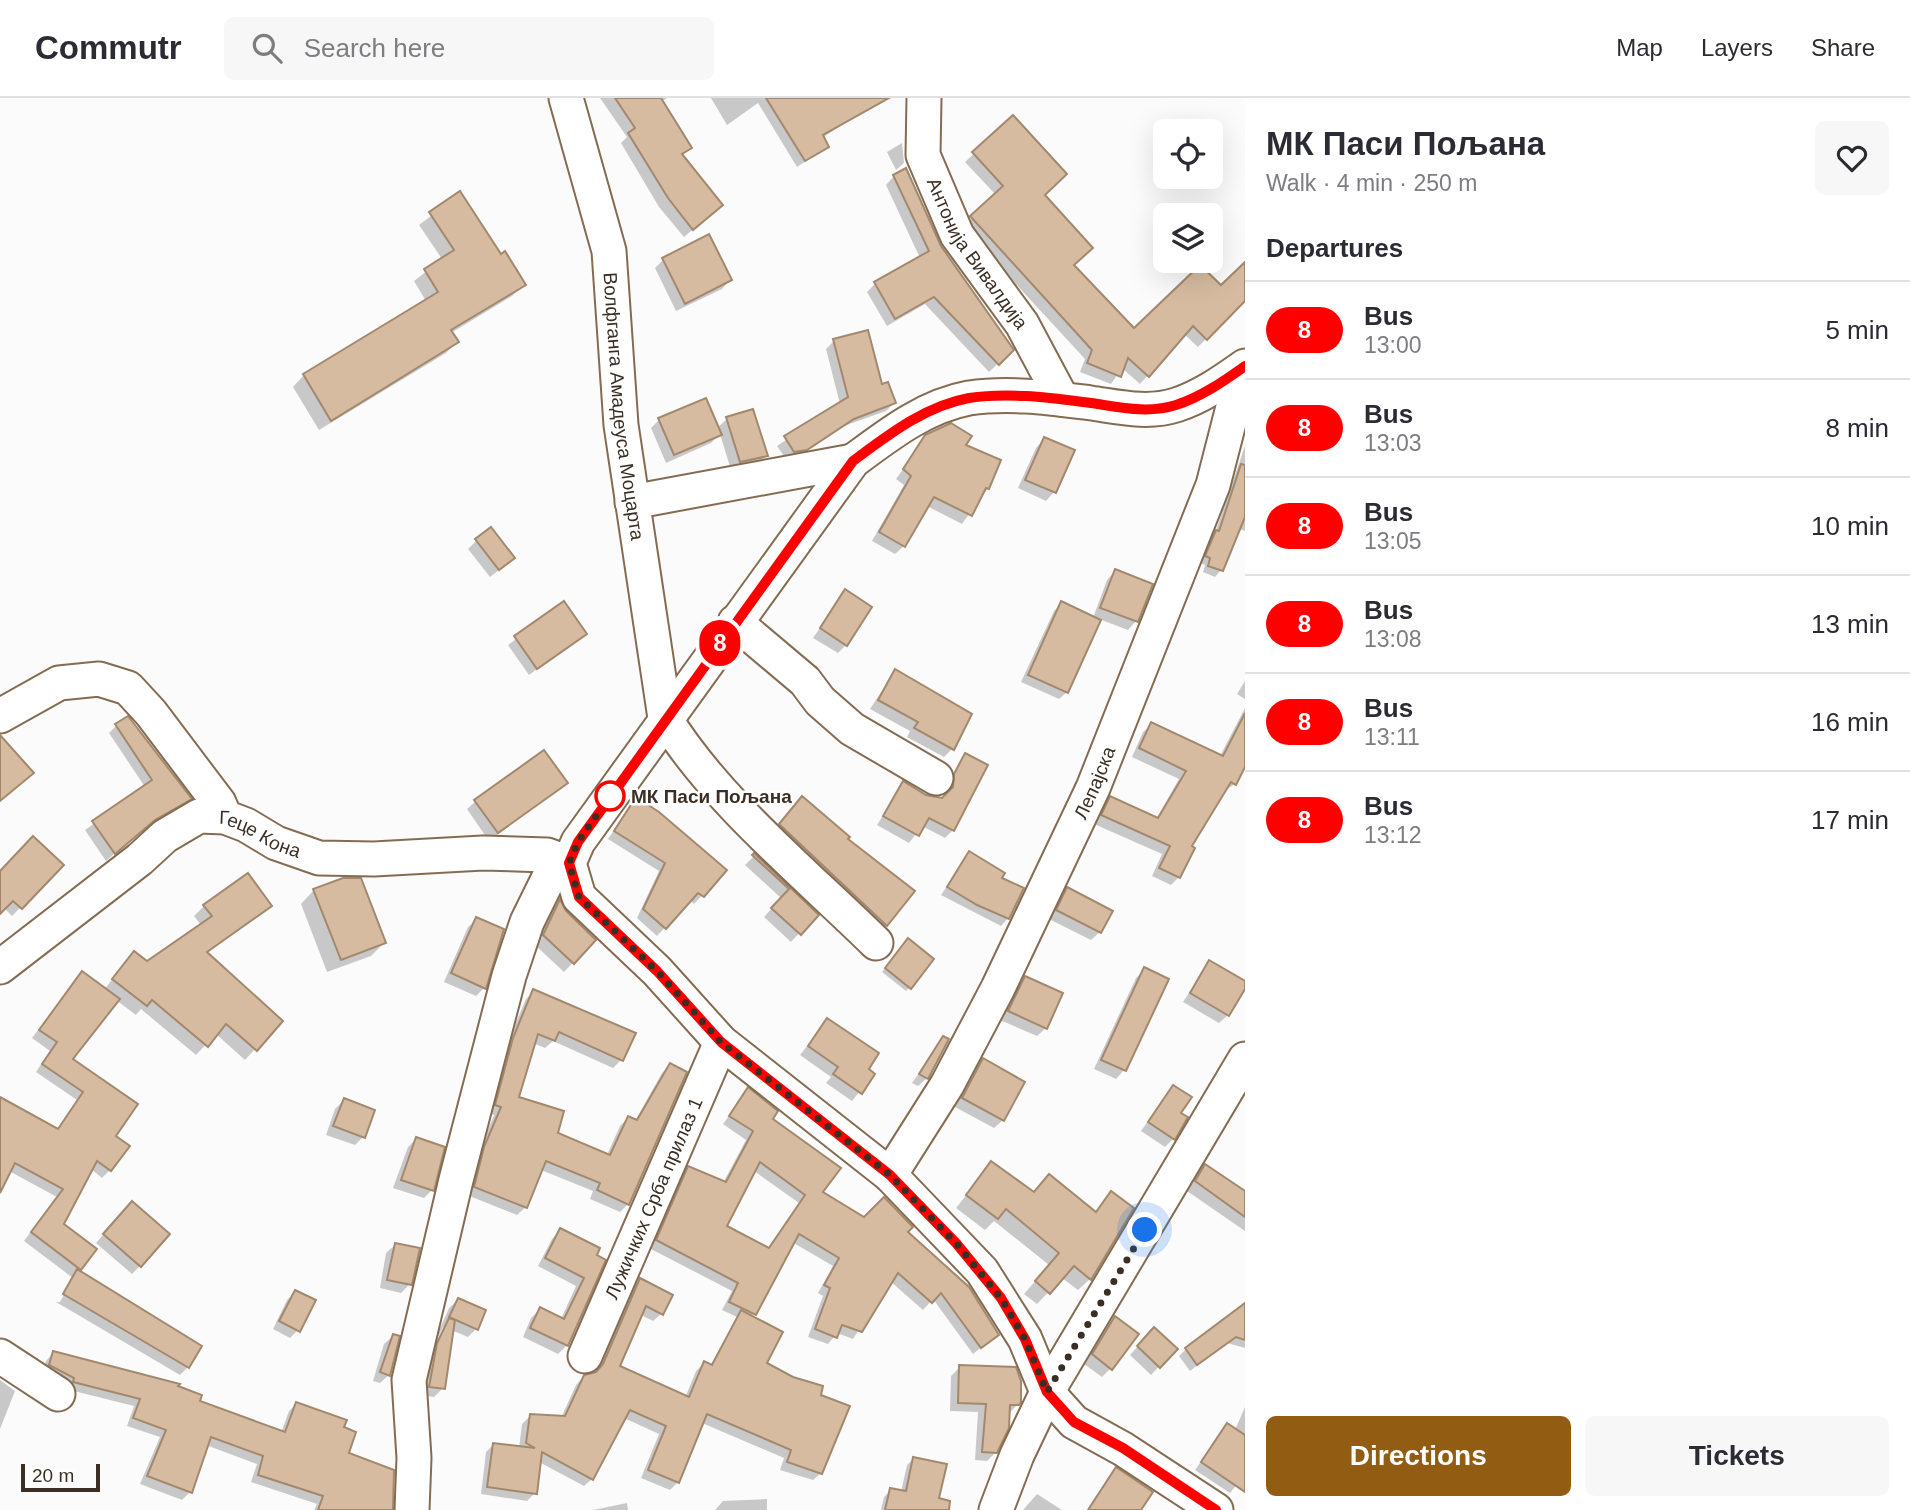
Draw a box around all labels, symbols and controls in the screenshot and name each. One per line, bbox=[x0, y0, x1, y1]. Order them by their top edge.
search box bbox=[224, 17, 714, 80]
text: Commutr bbox=[35, 29, 182, 66]
icon: search bbox=[248, 29, 286, 67]
text: Search here bbox=[304, 33, 445, 63]
text: Map bbox=[1616, 34, 1663, 61]
text: Layers bbox=[1701, 34, 1773, 61]
text: Share bbox=[1811, 34, 1875, 61]
map controls bbox=[1153, 119, 1223, 273]
button: locate bbox=[1153, 119, 1223, 189]
button: heart bbox=[1815, 121, 1889, 195]
text: МК Паси Пољана bbox=[1266, 125, 1545, 162]
text: Walk · 4 min · 250 m bbox=[1266, 170, 1477, 196]
street label: Антонија Вивалдија bbox=[923, 175, 1032, 333]
button: layers bbox=[1153, 203, 1223, 273]
text: Departures bbox=[1266, 233, 1403, 263]
street label: Волфганга Амадеуса Моцарта bbox=[599, 272, 648, 542]
text: Bus bbox=[1364, 301, 1413, 331]
text: 5 min bbox=[1825, 315, 1889, 345]
text: 8 bbox=[1298, 316, 1311, 343]
text: 13:00 bbox=[1364, 332, 1422, 358]
text: Bus bbox=[1364, 399, 1413, 429]
text: 8 min bbox=[1825, 413, 1889, 443]
text: 8 bbox=[1298, 414, 1311, 441]
text: 13:03 bbox=[1364, 430, 1422, 456]
text: Bus bbox=[1364, 497, 1413, 527]
text: 10 min bbox=[1811, 511, 1889, 541]
text: 8 bbox=[1298, 512, 1311, 539]
text: 13:05 bbox=[1364, 528, 1422, 554]
text: Bus bbox=[1364, 595, 1413, 625]
text: 13 min bbox=[1811, 609, 1889, 639]
text: 8 bbox=[1298, 610, 1311, 637]
line badge: 8 bbox=[697, 620, 743, 666]
text: 13:08 bbox=[1364, 626, 1422, 652]
text: 8 bbox=[713, 629, 727, 656]
text: Bus bbox=[1364, 693, 1413, 723]
text: 16 min bbox=[1811, 707, 1889, 737]
text: 8 bbox=[1298, 708, 1311, 735]
text: 13:11 bbox=[1364, 724, 1420, 750]
street label: Лепајска bbox=[1070, 743, 1120, 823]
marker: МК Паси Пољана bbox=[595, 781, 625, 811]
place label: МК Паси Пољана bbox=[631, 786, 792, 807]
text: Bus bbox=[1364, 791, 1413, 821]
text: 17 min bbox=[1811, 805, 1889, 835]
text: 8 bbox=[1298, 806, 1311, 833]
street label: Геце Кона bbox=[219, 807, 304, 862]
text: 13:12 bbox=[1364, 822, 1422, 848]
street label: Лужичких Срба прилаз 1 bbox=[601, 1094, 707, 1302]
your location bbox=[1127, 1212, 1162, 1247]
button: Directions bbox=[1266, 1416, 1571, 1496]
button: Tickets bbox=[1585, 1416, 1889, 1496]
scale bar bbox=[21, 1461, 100, 1493]
text: 20 m bbox=[32, 1465, 74, 1486]

